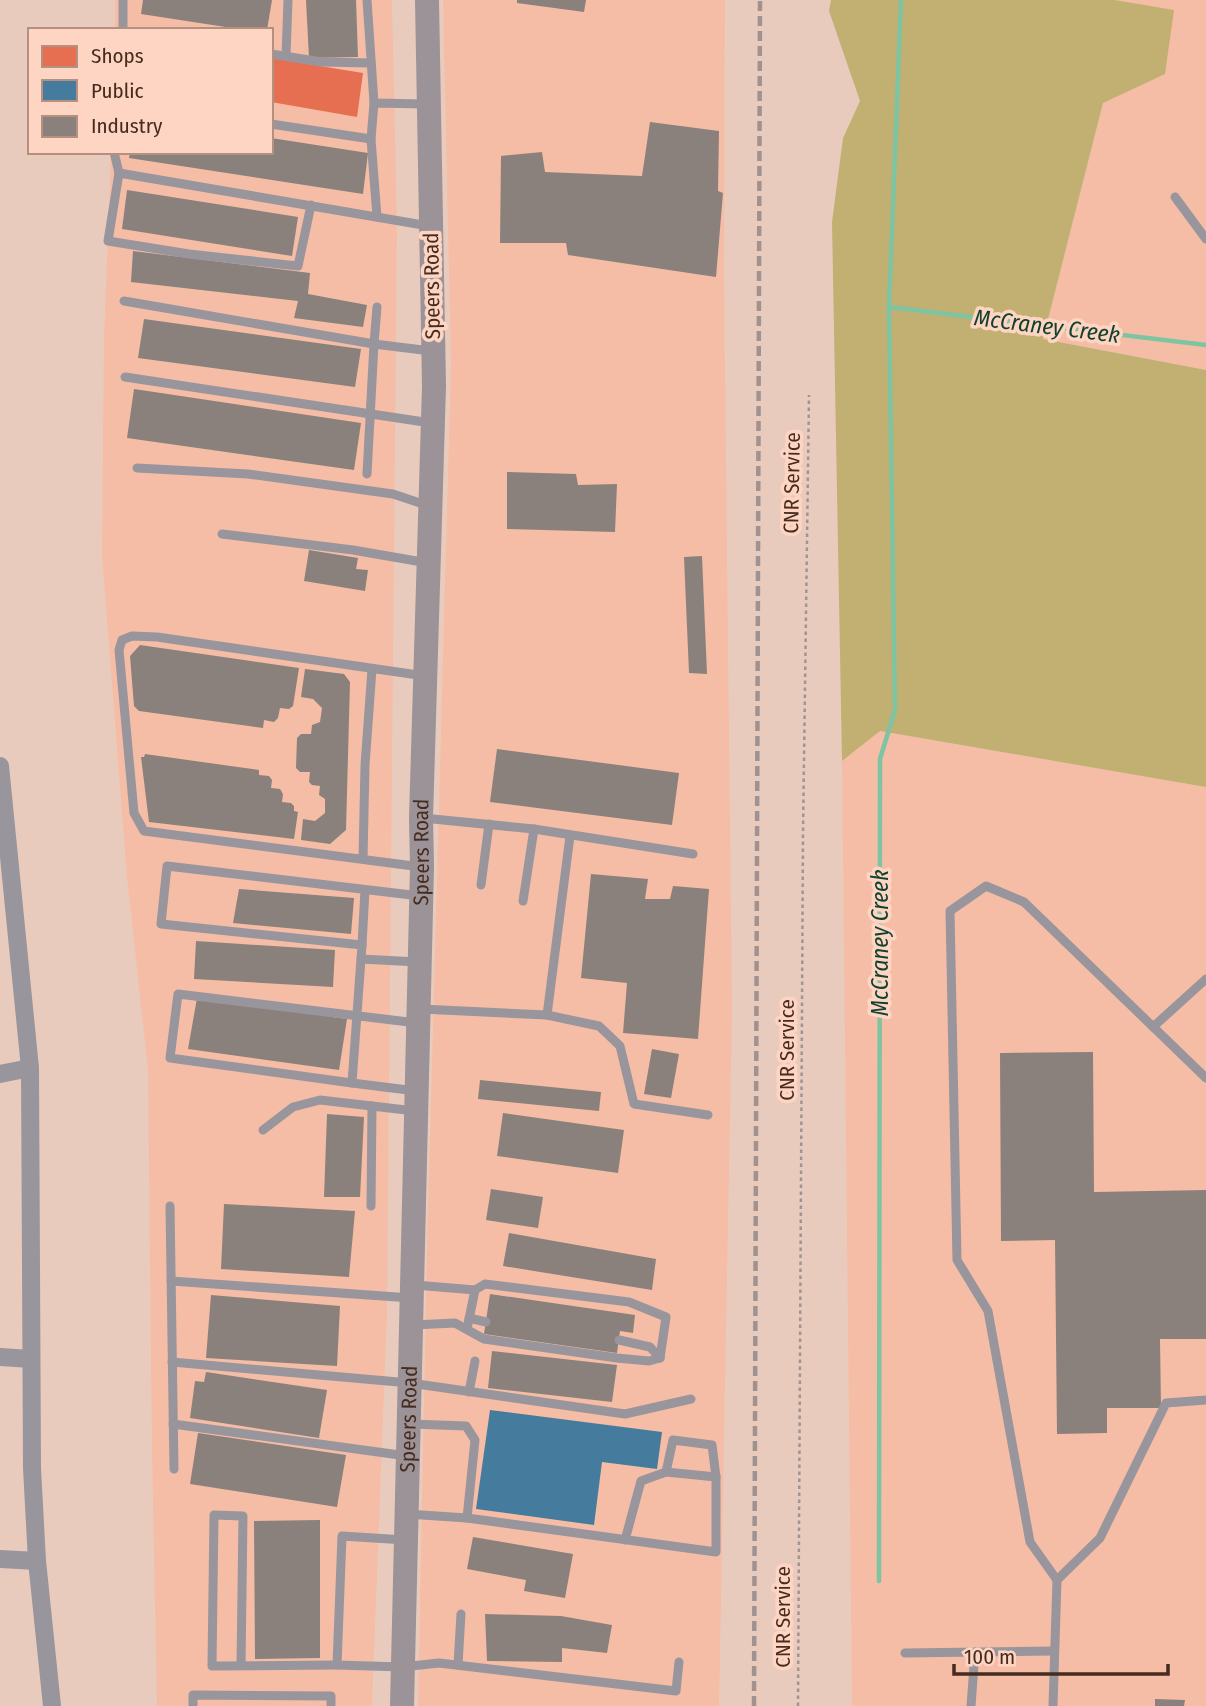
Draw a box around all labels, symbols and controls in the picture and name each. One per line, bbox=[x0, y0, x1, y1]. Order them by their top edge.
legend bbox=[28, 28, 273, 154]
text: Shops bbox=[91, 43, 144, 69]
text: Public bbox=[91, 78, 143, 104]
text: Industry bbox=[91, 113, 163, 139]
street label: Speers Road bbox=[418, 232, 446, 340]
water label: McCraney Creek bbox=[973, 303, 1121, 349]
street label: CNR Service bbox=[778, 432, 806, 534]
street label: Speers Road bbox=[408, 798, 435, 906]
water label: McCraney Creek bbox=[866, 870, 894, 1016]
street label: CNR Service bbox=[774, 999, 800, 1101]
street label: Speers Road bbox=[395, 1365, 423, 1473]
street label: CNR Service bbox=[770, 1566, 796, 1668]
scale bar bbox=[954, 1632, 1168, 1676]
text: 100 m bbox=[964, 1644, 1015, 1670]

